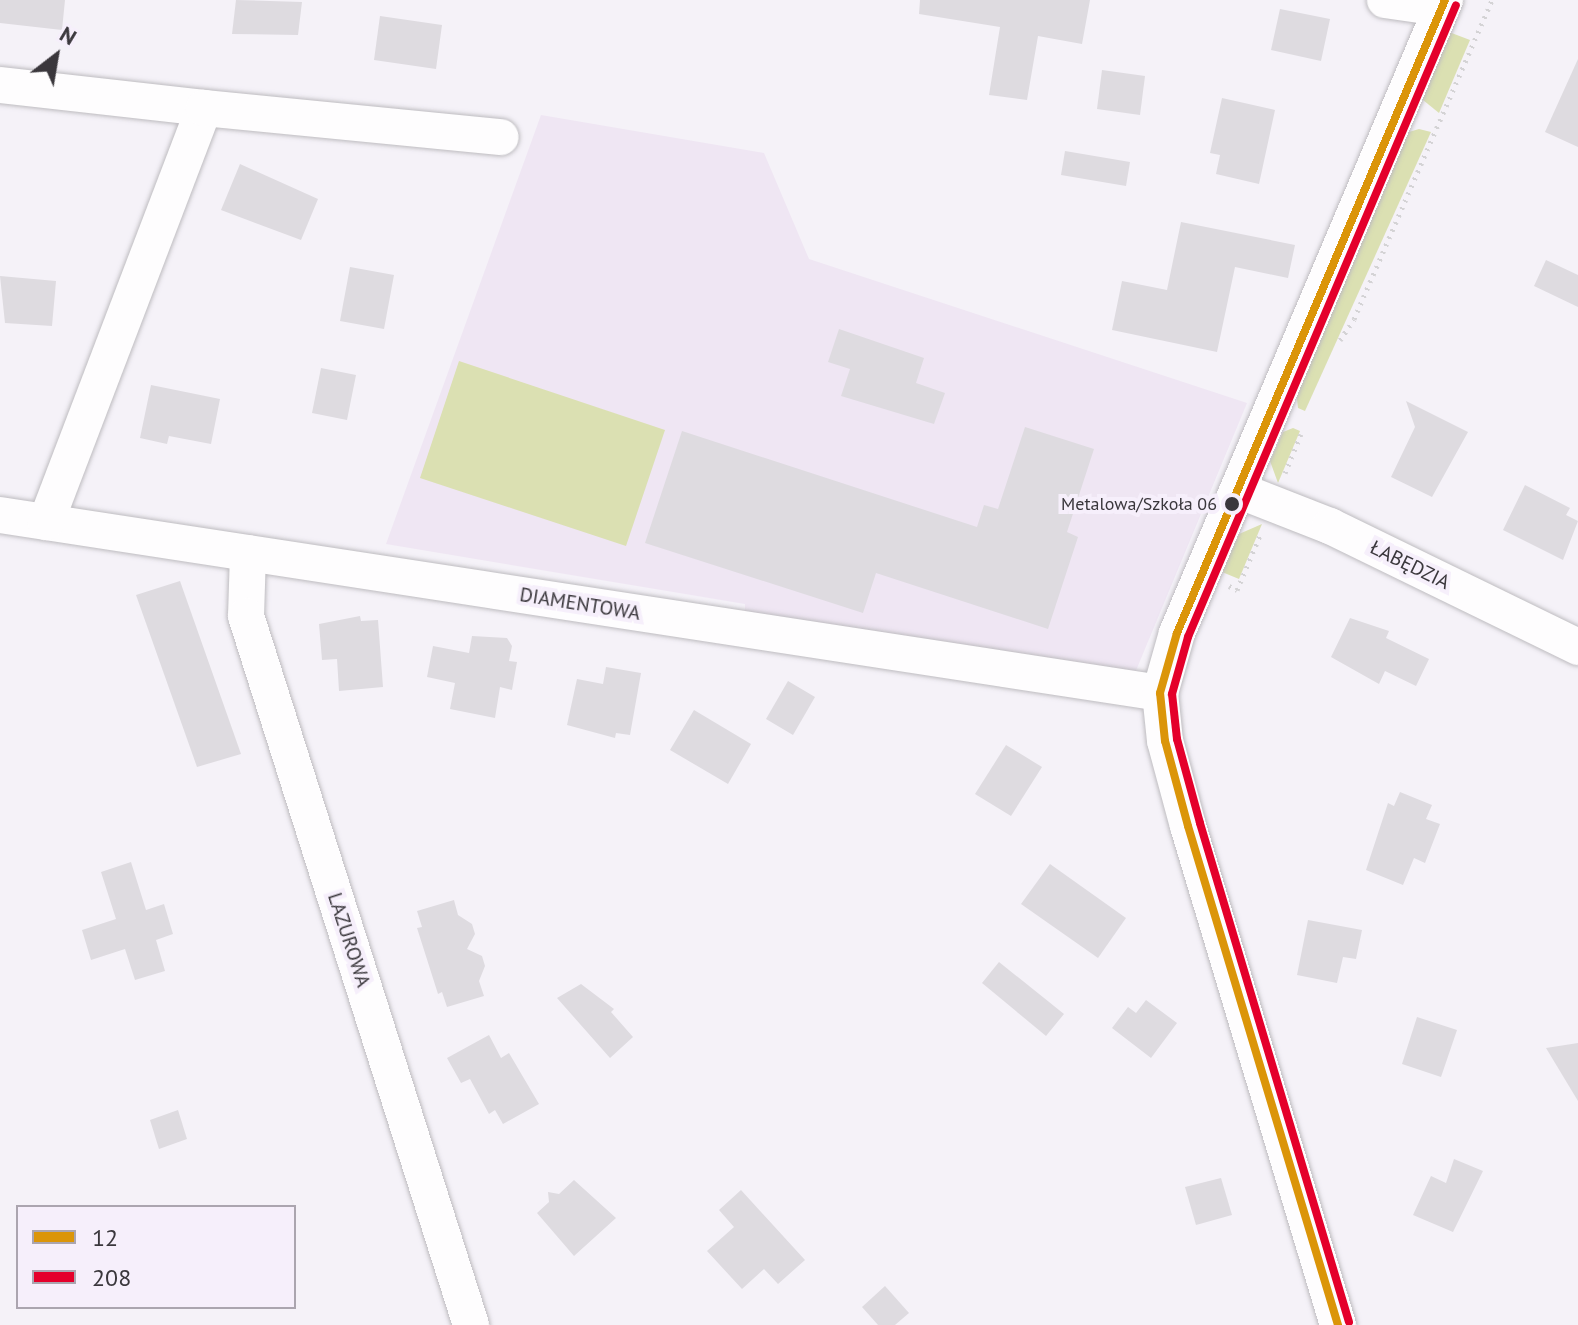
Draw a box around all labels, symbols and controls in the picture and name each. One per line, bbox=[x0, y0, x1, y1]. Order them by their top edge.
north arrow bbox=[16, 16, 96, 96]
text: N bbox=[55, 20, 82, 51]
place label: Metalowa/Szkoła 06 bbox=[1061, 493, 1217, 515]
marker: Metalowa/Szkoła 06 bbox=[1224, 496, 1240, 512]
street label: ŁABĘDZIA bbox=[1366, 535, 1454, 595]
street label: DIAMENTOWA bbox=[518, 583, 642, 625]
street label: LAZUROWA bbox=[322, 890, 376, 990]
legend bbox=[16, 1205, 296, 1309]
text: 12 bbox=[92, 1222, 118, 1253]
text: 208 bbox=[92, 1262, 131, 1293]

